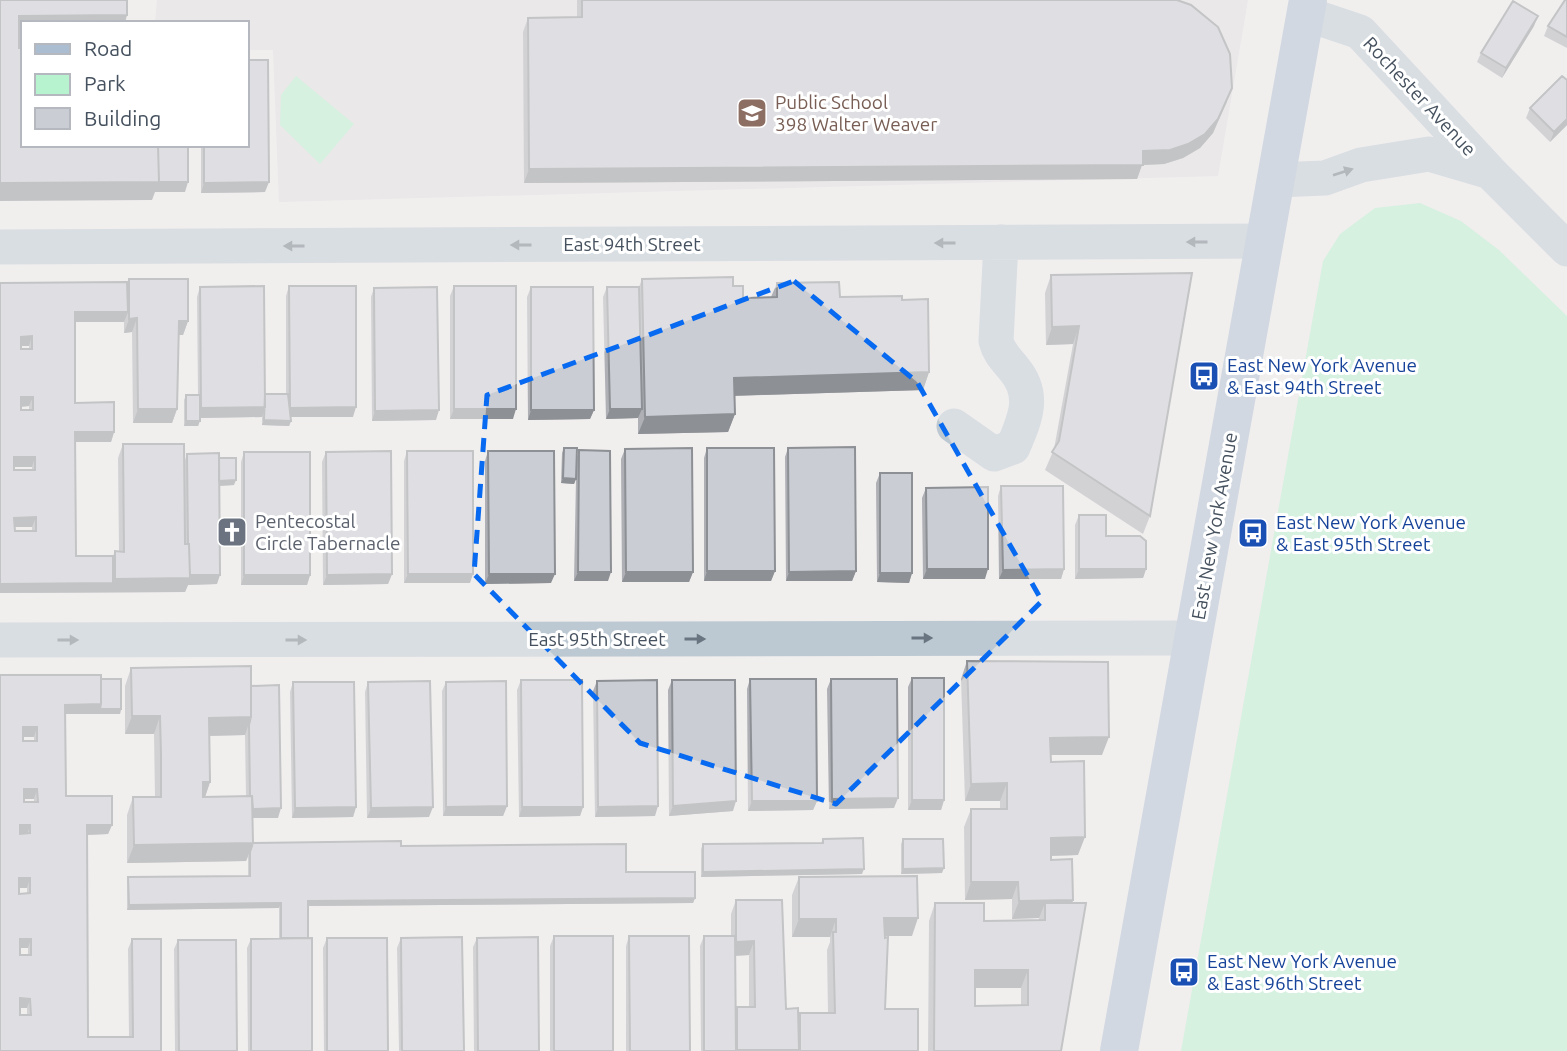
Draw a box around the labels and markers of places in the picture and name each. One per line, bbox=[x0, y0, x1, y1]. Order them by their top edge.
place label: Public School 398 Walter Weaver bbox=[775, 91, 937, 135]
school or university icon: Public School 398 Walter Weaver bbox=[735, 96, 769, 130]
place label: East New York Avenue & East 94th Street bbox=[1227, 354, 1417, 398]
bus stop icon: East New York Avenue & East 94th Street bbox=[1187, 359, 1221, 393]
place label: Pentecostal Circle Tabernacle bbox=[255, 510, 400, 554]
place label: East New York Avenue & East 95th Street bbox=[1276, 511, 1466, 555]
church icon: Pentecostal Circle Tabernacle bbox=[215, 515, 249, 549]
bus stop icon: East New York Avenue & East 95th Street bbox=[1236, 516, 1270, 550]
place label: East New York Avenue & East 96th Street bbox=[1207, 950, 1397, 994]
bus stop icon: East New York Avenue & East 96th Street bbox=[1167, 955, 1201, 989]

